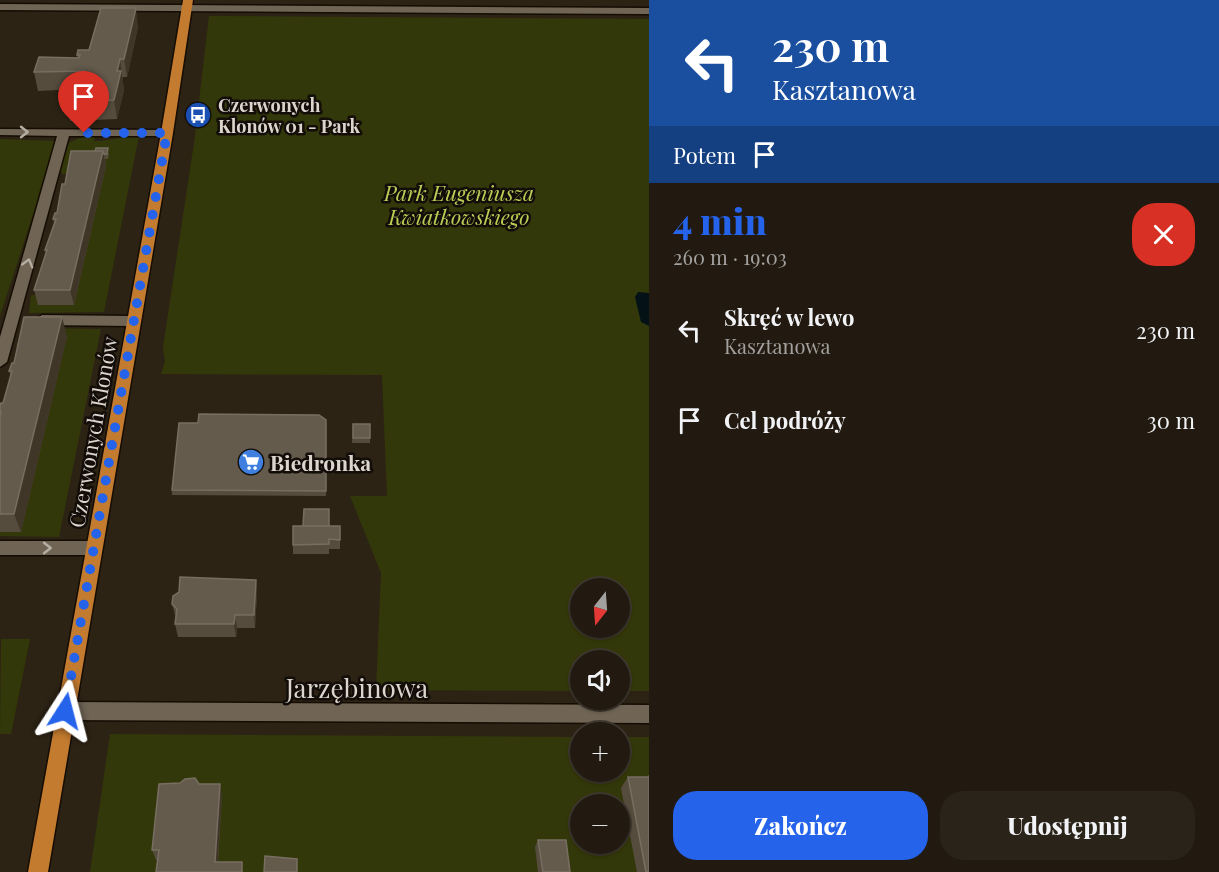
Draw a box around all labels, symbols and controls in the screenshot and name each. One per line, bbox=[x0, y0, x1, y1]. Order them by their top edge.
text: 230 m bbox=[772, 17, 889, 73]
icon: left bbox=[673, 24, 751, 102]
pin bbox=[58, 71, 109, 133]
text: Kasztanowa bbox=[772, 71, 916, 107]
icon: arrive bbox=[67, 80, 100, 113]
place label: Czerwonych Klonów 01 - Park bbox=[218, 93, 360, 138]
bus stop icon: Czerwonych Klonów 01 - Park bbox=[183, 100, 213, 130]
one-way arrow bbox=[19, 126, 28, 138]
icon: arrive bbox=[748, 138, 781, 171]
text: Potem bbox=[673, 140, 736, 170]
park label: Park Eugeniusza Kwiatkowskiego bbox=[383, 178, 534, 230]
text: 4 min bbox=[673, 196, 767, 244]
button: close bbox=[1132, 203, 1195, 266]
text: 260 m · 19:03 bbox=[673, 243, 787, 270]
one-way arrow bbox=[21, 258, 33, 269]
text: Skręć w lewo bbox=[724, 302, 855, 332]
icon: left bbox=[673, 314, 706, 347]
text: 230 m bbox=[1136, 315, 1195, 345]
text: Kasztanowa bbox=[724, 332, 831, 359]
street label: Czerwonych Klonów bbox=[61, 333, 123, 530]
icon: arrive bbox=[673, 404, 706, 437]
text: Cel podróży bbox=[724, 405, 846, 435]
text: 30 m bbox=[1147, 405, 1195, 435]
supermarket icon: Biedronka bbox=[236, 447, 266, 477]
place label: Biedronka bbox=[270, 448, 371, 476]
one-way arrow bbox=[42, 542, 51, 554]
north arrow bbox=[570, 578, 630, 638]
map controls bbox=[570, 578, 630, 854]
button: sound bbox=[570, 650, 630, 710]
street label: Jarzębinowa bbox=[285, 670, 428, 705]
position arrow bbox=[33, 679, 97, 743]
button: + bbox=[570, 722, 630, 782]
button: Zakończ bbox=[673, 791, 928, 860]
button: Udostępnij bbox=[940, 791, 1195, 860]
button: − bbox=[570, 794, 630, 854]

